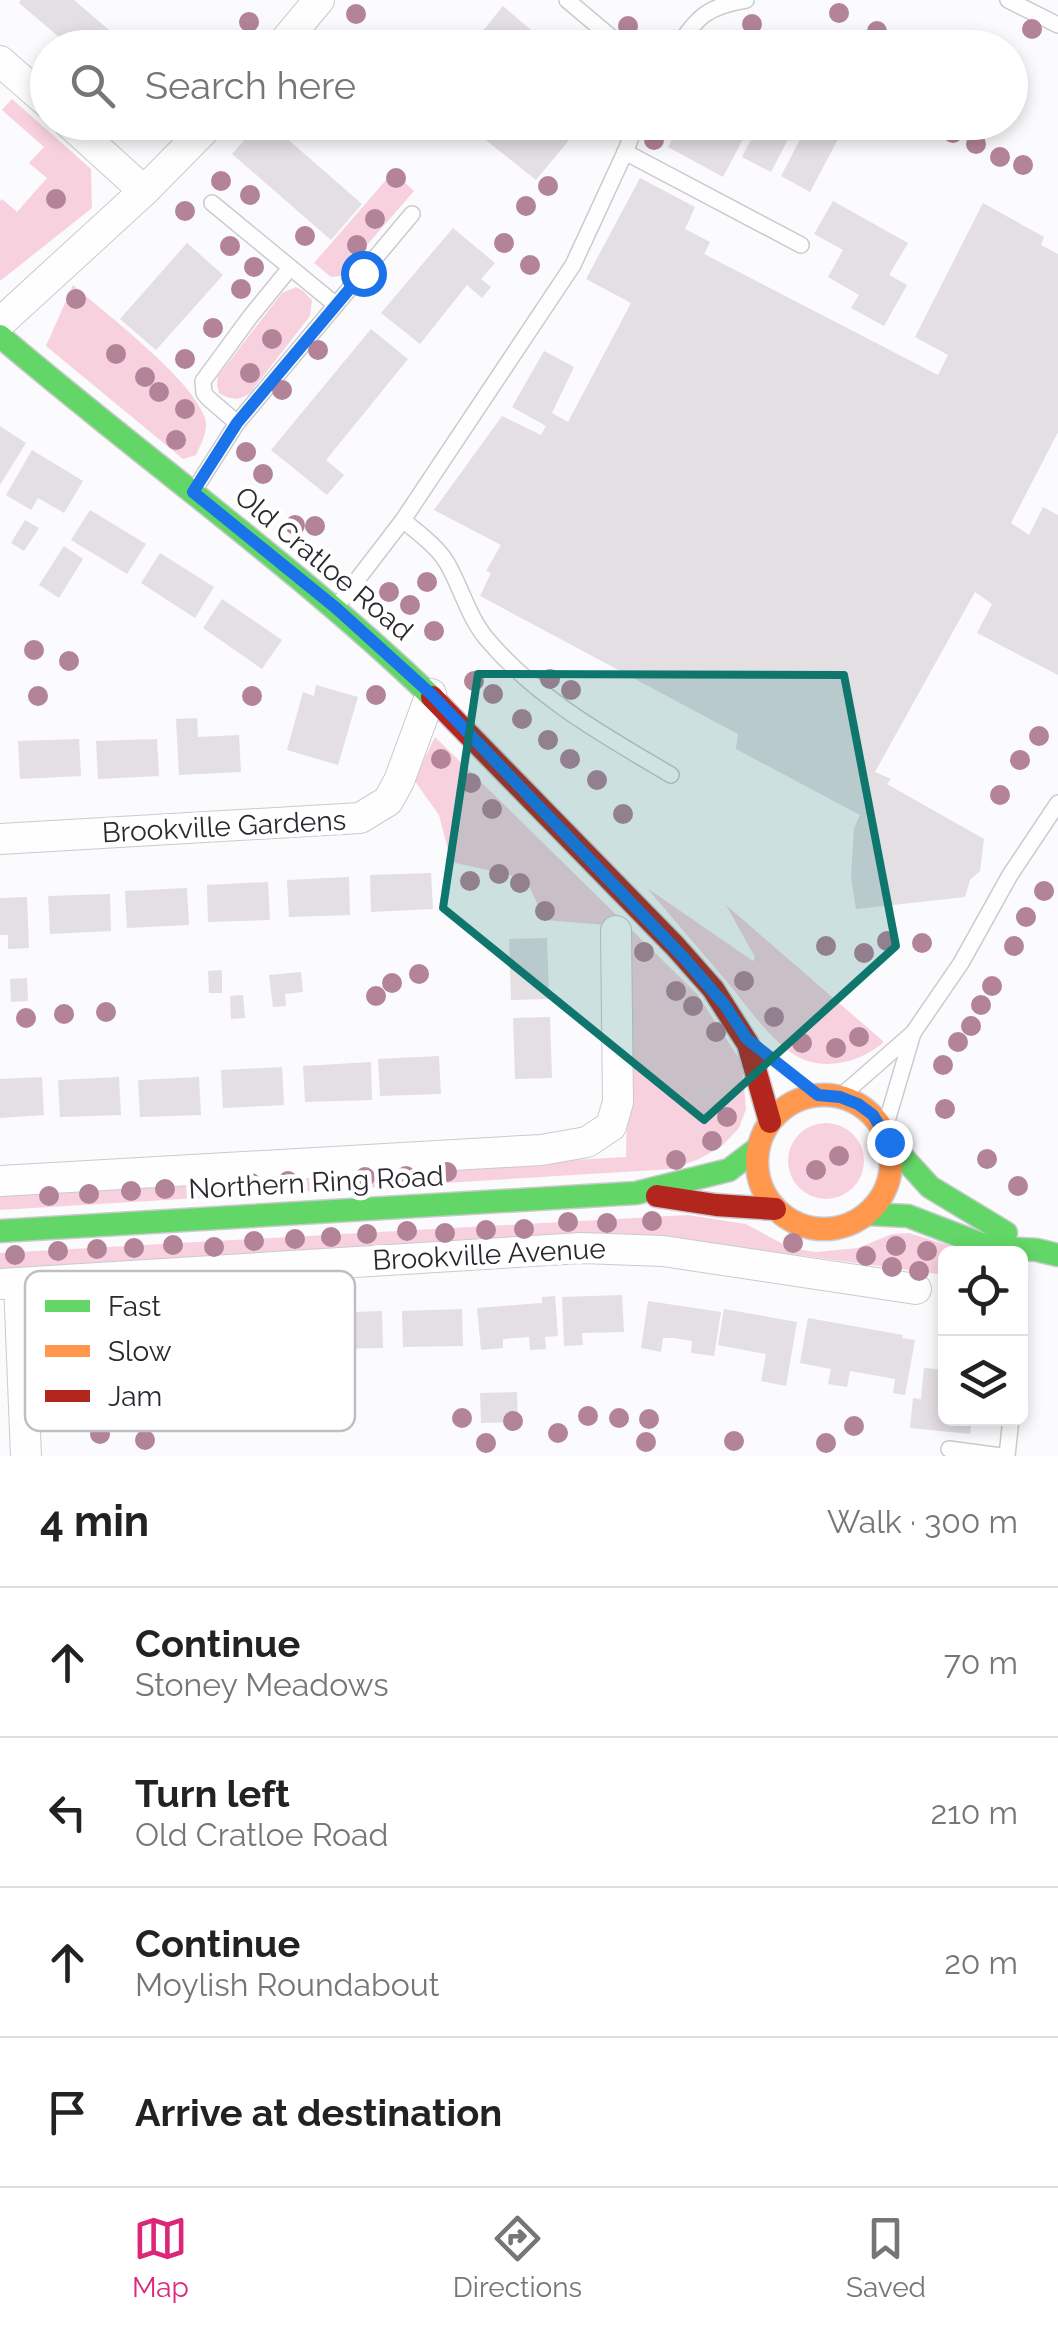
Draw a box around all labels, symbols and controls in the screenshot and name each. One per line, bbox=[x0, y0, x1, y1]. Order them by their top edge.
search box bbox=[30, 30, 1028, 140]
icon: search bbox=[65, 58, 120, 113]
text: Search here bbox=[145, 63, 356, 108]
route start bbox=[341, 251, 387, 297]
street label: Old Cratloe Road bbox=[228, 479, 419, 647]
street label: Brookville Gardens bbox=[101, 804, 347, 849]
route end bbox=[867, 1120, 913, 1166]
street label: Northern Ring Road bbox=[188, 1159, 444, 1206]
street label: Brookville Avenue bbox=[372, 1232, 606, 1277]
map controls bbox=[938, 1246, 1028, 1426]
button: locate bbox=[938, 1246, 1028, 1336]
legend bbox=[25, 1271, 355, 1431]
text: Fast bbox=[108, 1290, 161, 1323]
text: Slow bbox=[108, 1335, 172, 1368]
button: layers bbox=[938, 1336, 1028, 1426]
text: Jam bbox=[108, 1380, 162, 1413]
text: 4 min bbox=[40, 1497, 149, 1546]
text: Walk · 300 m bbox=[827, 1503, 1018, 1540]
text: Continue bbox=[135, 1621, 300, 1666]
icon: ahead bbox=[40, 1635, 95, 1690]
text: 70 m bbox=[944, 1644, 1018, 1681]
text: Stoney Meadows bbox=[135, 1666, 389, 1703]
text: Turn left bbox=[135, 1771, 290, 1816]
icon: left bbox=[40, 1785, 95, 1840]
text: 210 m bbox=[930, 1794, 1018, 1831]
text: Old Cratloe Road bbox=[135, 1816, 388, 1853]
text: Continue bbox=[135, 1921, 300, 1966]
icon: ahead bbox=[40, 1935, 95, 1990]
text: 20 m bbox=[944, 1944, 1018, 1981]
text: Moylish Roundabout bbox=[135, 1966, 439, 2003]
icon: arrive bbox=[40, 2085, 95, 2140]
text: Arrive at destination bbox=[135, 2090, 502, 2135]
tab: Map bbox=[132, 2211, 189, 2304]
tab: Directions bbox=[453, 2211, 582, 2304]
tab: Saved bbox=[846, 2211, 926, 2304]

